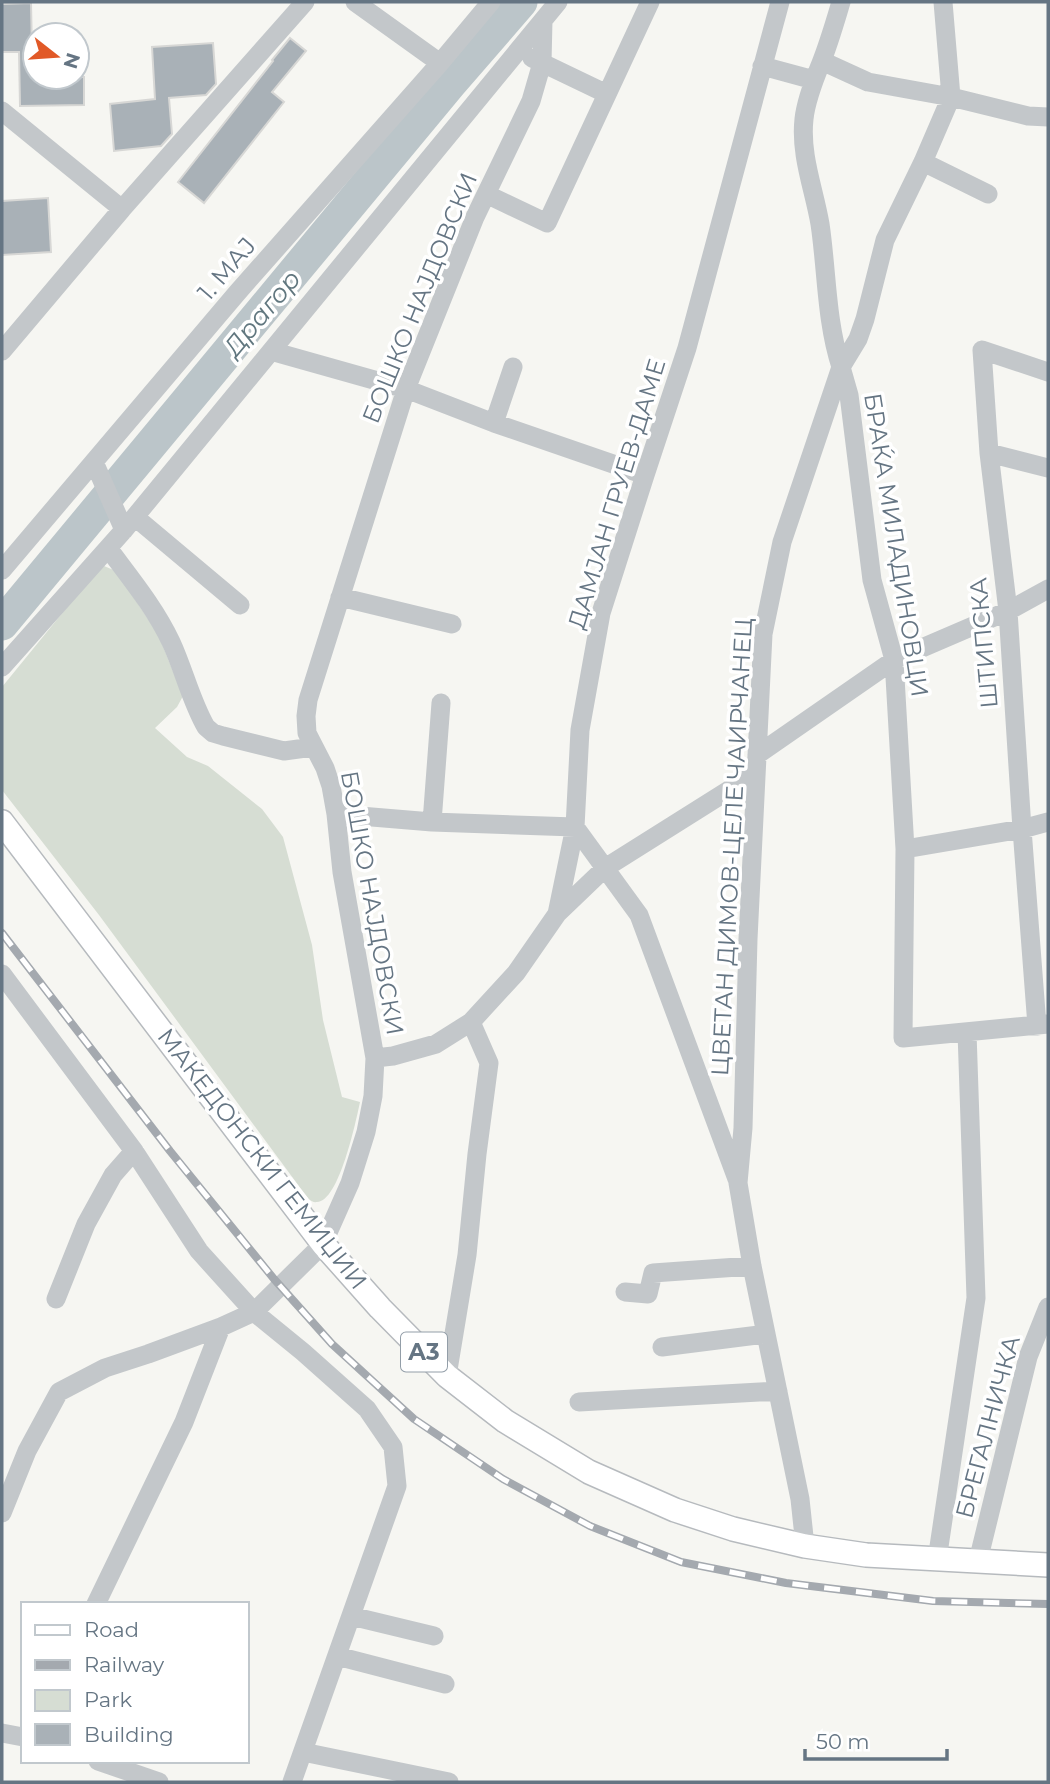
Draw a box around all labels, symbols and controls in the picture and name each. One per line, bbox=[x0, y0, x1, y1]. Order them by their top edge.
north arrow bbox=[21, 21, 91, 91]
text: N bbox=[59, 50, 85, 72]
street label: БОШКО НАЈДОВСКИ bbox=[356, 168, 483, 427]
street label: 1. МАЈ bbox=[191, 231, 262, 306]
water label: Драгор bbox=[215, 263, 307, 364]
street label: ДАМЈАН ГРУЕВ-ДАМЕ bbox=[562, 355, 671, 632]
street label: БРАЌА МИЛАДИНОВЦИ bbox=[858, 391, 935, 699]
street label: ШТИПСКА bbox=[963, 576, 1004, 710]
street label: ЦВЕТАН ДИМОВ-ЦЕЛЕ ЧАИРЧАНЕЦ bbox=[705, 617, 758, 1077]
street label: БОШКО НАЈДОВСКИ bbox=[335, 768, 410, 1037]
street label: МАКЕДОНСКИ ГЕМИЏИИ bbox=[151, 1022, 373, 1295]
road number: A3 bbox=[401, 1332, 447, 1372]
street label: БРЕГАЛНИЧКА bbox=[949, 1332, 1026, 1521]
legend bbox=[21, 1602, 248, 1763]
text: Road bbox=[84, 1617, 139, 1642]
text: Railway bbox=[84, 1652, 165, 1677]
text: Park bbox=[84, 1687, 132, 1712]
scale bar bbox=[805, 1718, 947, 1762]
text: Building bbox=[84, 1722, 174, 1747]
text: 50 m bbox=[816, 1729, 870, 1754]

